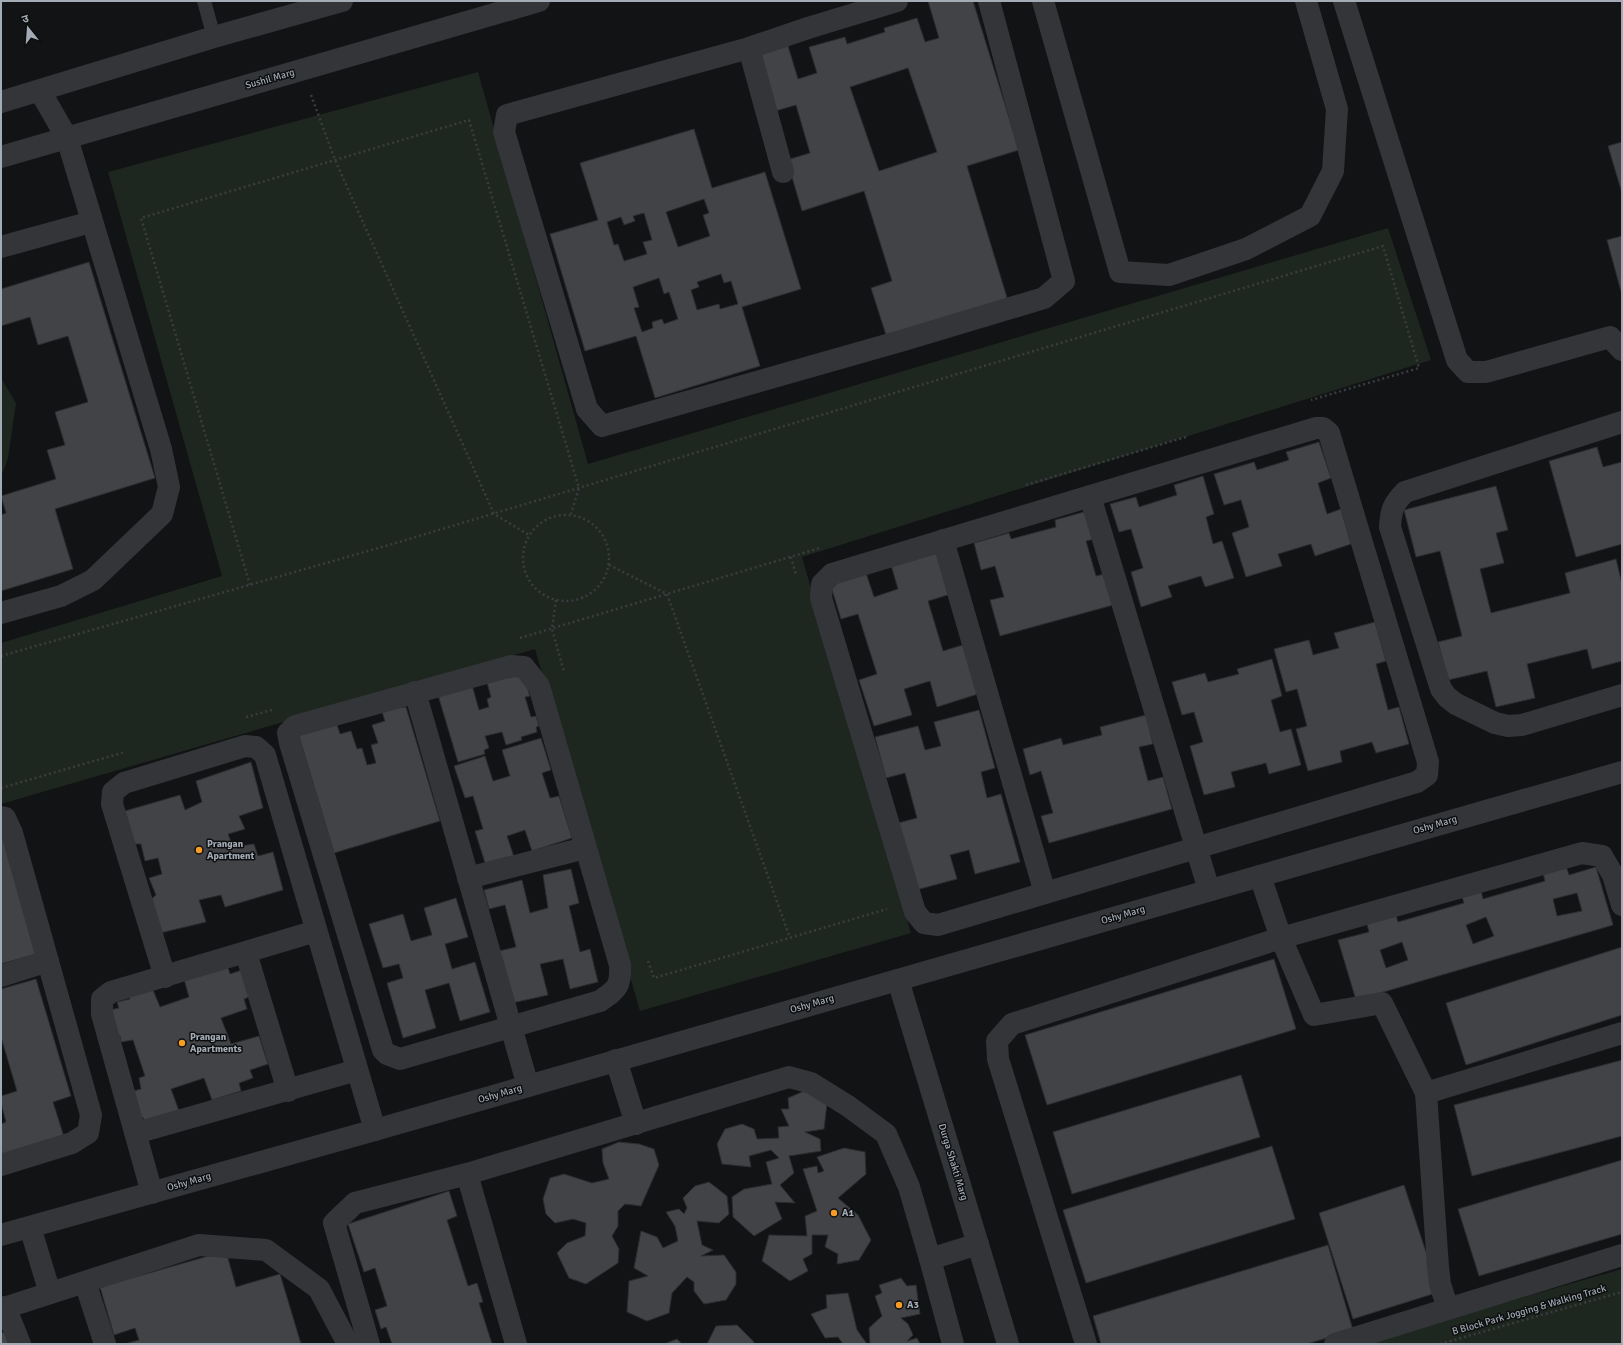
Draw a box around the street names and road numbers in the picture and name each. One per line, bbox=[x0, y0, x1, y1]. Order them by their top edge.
street label: Sushil Marg bbox=[244, 66, 296, 92]
street label: Oshy Marg bbox=[1412, 813, 1458, 837]
street label: Oshy Marg bbox=[1100, 903, 1146, 927]
street label: Oshy Marg bbox=[789, 992, 835, 1016]
street label: Oshy Marg bbox=[477, 1082, 523, 1106]
street label: Durga Shakti Marg bbox=[936, 1122, 970, 1202]
street label: Oshy Marg bbox=[166, 1170, 212, 1194]
street label: B Block Park Jogging & Walking Track bbox=[1451, 1282, 1607, 1338]

